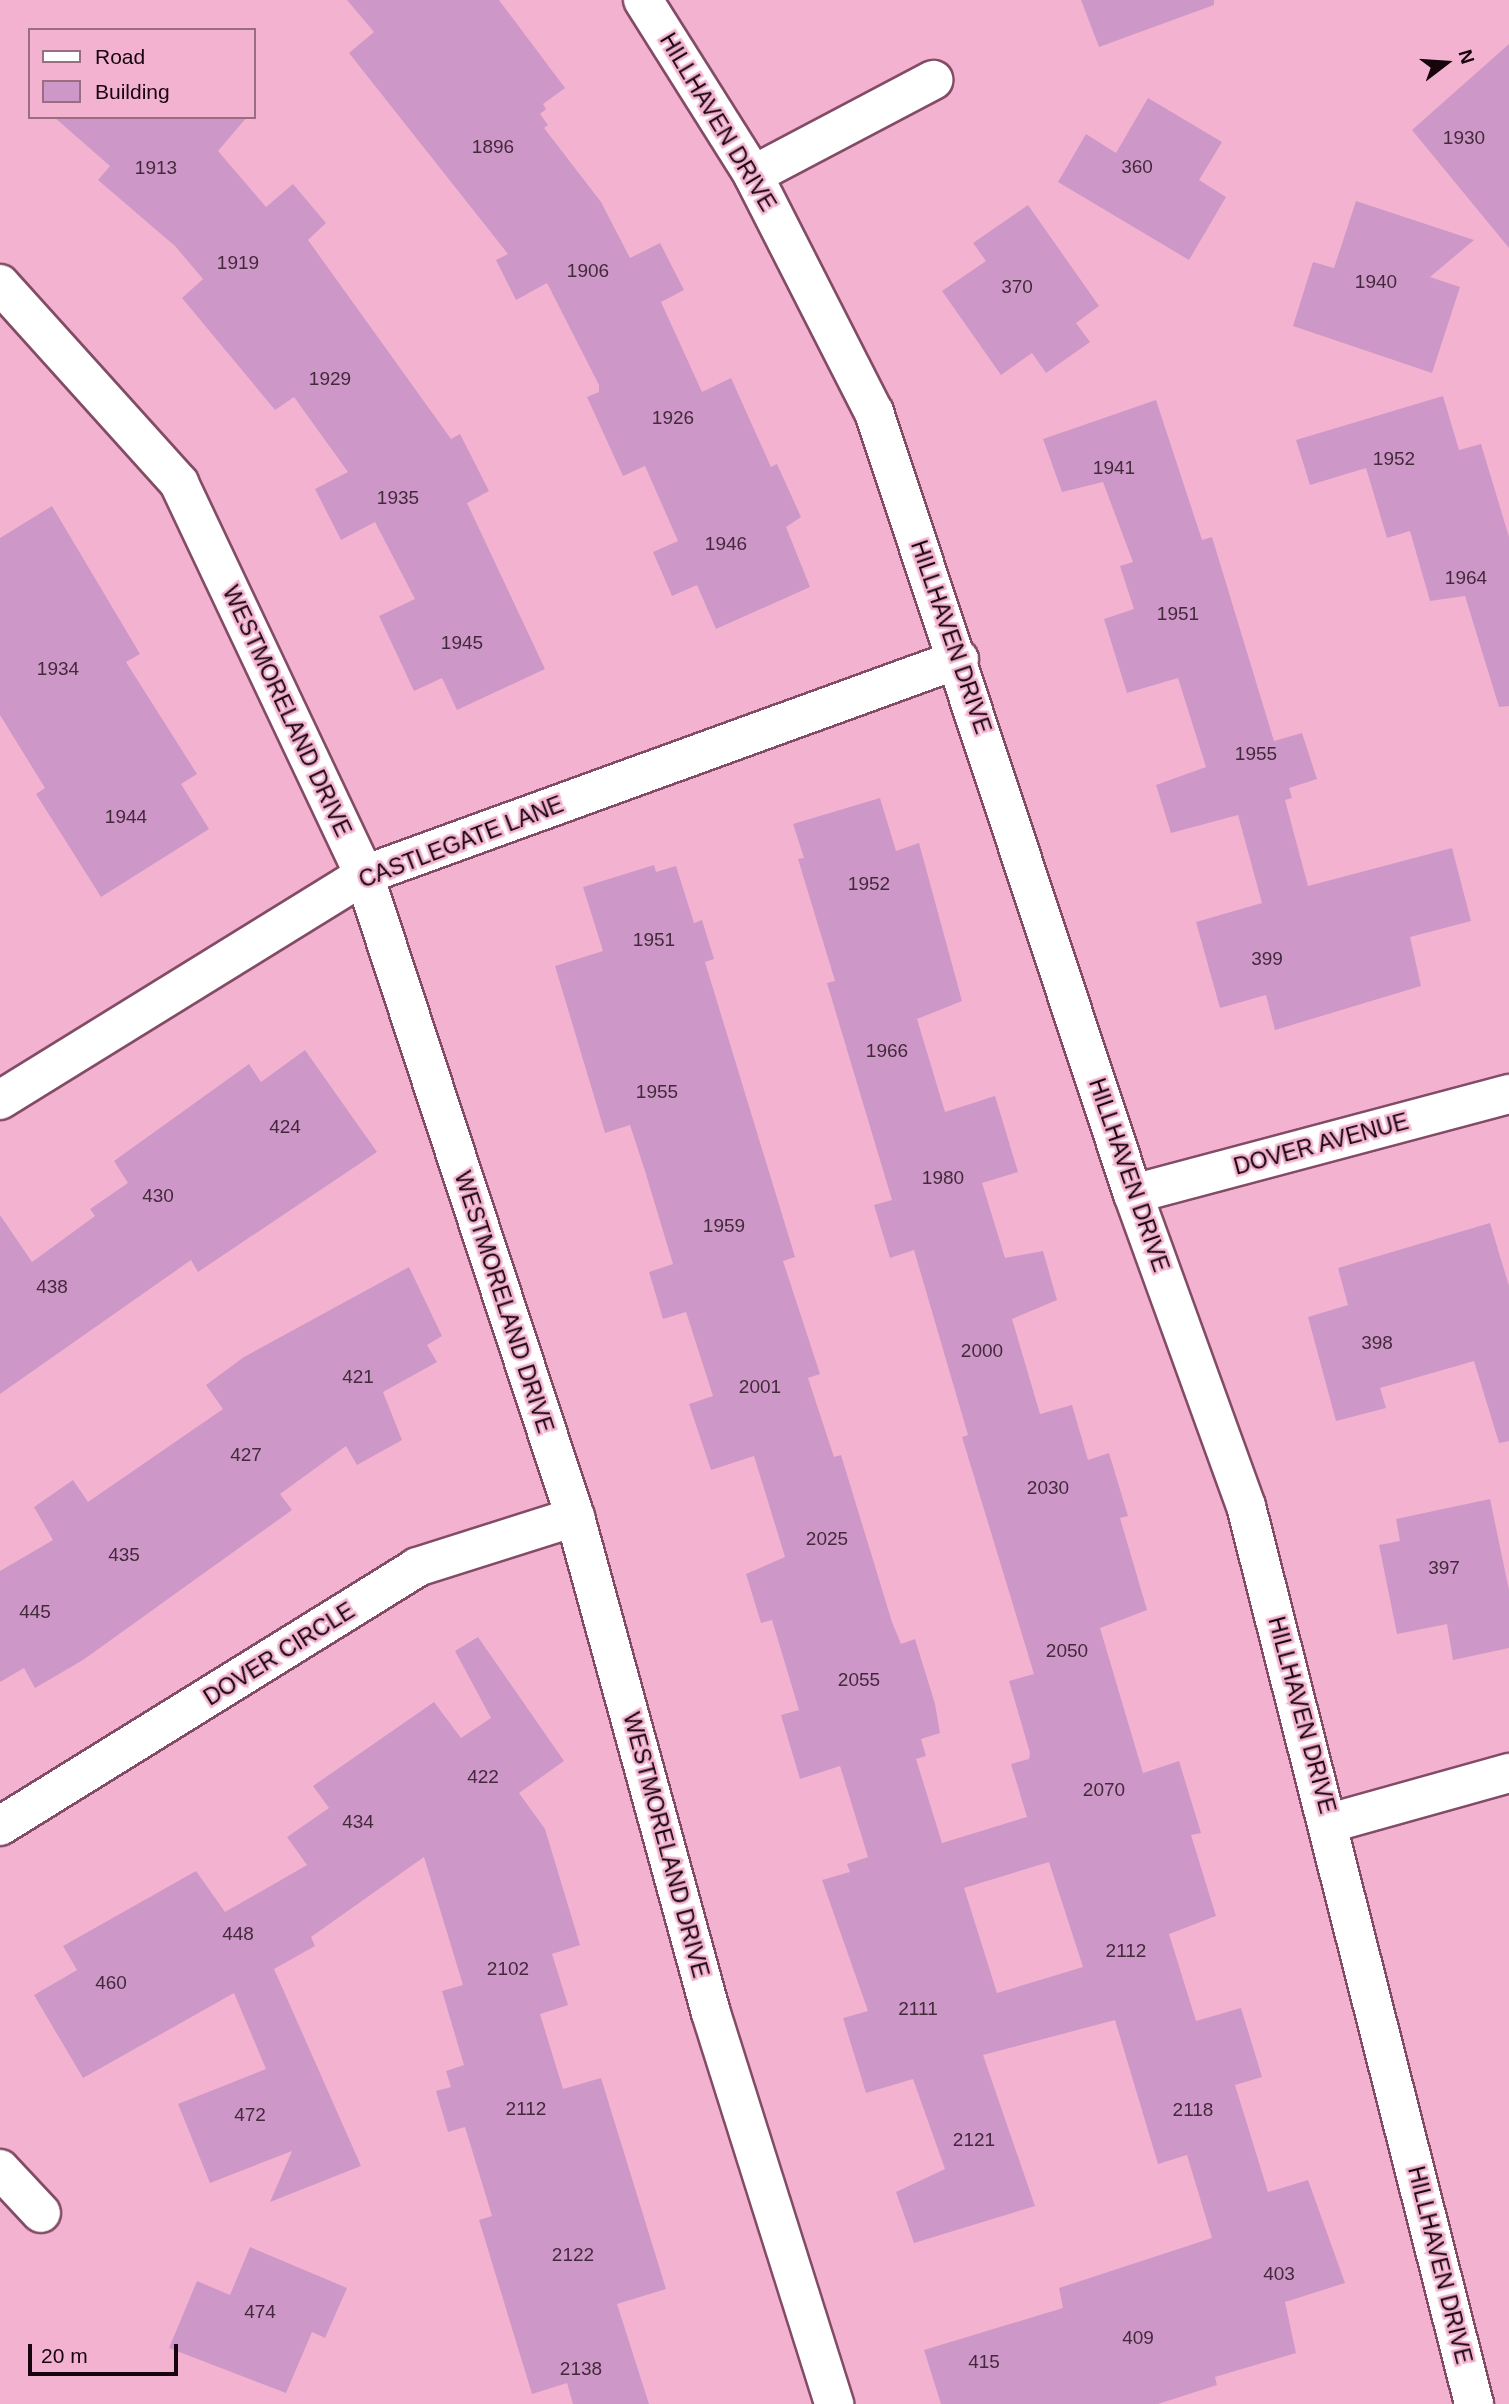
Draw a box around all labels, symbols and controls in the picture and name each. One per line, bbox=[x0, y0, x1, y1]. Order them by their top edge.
legend bbox=[28, 28, 256, 119]
street label: HILLHAVEN DRIVE bbox=[654, 28, 782, 216]
north arrow bbox=[1411, 28, 1481, 98]
text: Road bbox=[95, 45, 145, 68]
text: N bbox=[1455, 47, 1479, 66]
text: Building bbox=[95, 80, 170, 103]
house number: 1930 bbox=[1443, 127, 1485, 149]
house number: 1896 bbox=[472, 136, 514, 158]
house number: 360 bbox=[1121, 156, 1153, 178]
house number: 1913 bbox=[135, 157, 177, 179]
house number: 1919 bbox=[217, 252, 259, 274]
house number: 1906 bbox=[567, 260, 609, 282]
house number: 1940 bbox=[1355, 271, 1397, 293]
house number: 370 bbox=[1001, 276, 1033, 298]
house number: 1929 bbox=[309, 368, 351, 390]
house number: 1926 bbox=[652, 407, 694, 429]
house number: 1952 bbox=[1373, 448, 1415, 470]
house number: 1941 bbox=[1093, 457, 1135, 479]
house number: 1935 bbox=[377, 487, 419, 509]
house number: 1946 bbox=[705, 533, 747, 555]
street label: HILLHAVEN DRIVE bbox=[905, 537, 997, 737]
house number: 1964 bbox=[1445, 567, 1487, 589]
street label: WESTMORELAND DRIVE bbox=[217, 581, 357, 841]
house number: 1951 bbox=[1157, 603, 1199, 625]
house number: 1945 bbox=[441, 632, 483, 654]
house number: 1934 bbox=[37, 658, 79, 680]
house number: 1955 bbox=[1235, 743, 1277, 765]
street label: CASTLEGATE LANE bbox=[355, 790, 567, 894]
house number: 1944 bbox=[105, 806, 147, 828]
house number: 1952 bbox=[848, 873, 890, 895]
house number: 1951 bbox=[633, 929, 675, 951]
house number: 399 bbox=[1251, 948, 1283, 970]
house number: 1966 bbox=[866, 1040, 908, 1062]
street label: HILLHAVEN DRIVE bbox=[1083, 1075, 1175, 1275]
house number: 1955 bbox=[636, 1081, 678, 1103]
street label: DOVER AVENUE bbox=[1230, 1107, 1412, 1181]
house number: 424 bbox=[269, 1116, 301, 1138]
house number: 1980 bbox=[922, 1167, 964, 1189]
street label: WESTMORELAND DRIVE bbox=[449, 1168, 559, 1436]
house number: 430 bbox=[142, 1185, 174, 1207]
house number: 1959 bbox=[703, 1215, 745, 1237]
house number: 438 bbox=[36, 1276, 68, 1298]
house number: 398 bbox=[1361, 1332, 1393, 1354]
house number: 2000 bbox=[961, 1340, 1003, 1362]
house number: 421 bbox=[342, 1366, 374, 1388]
house number: 2001 bbox=[739, 1376, 781, 1398]
house number: 427 bbox=[230, 1444, 262, 1466]
house number: 2030 bbox=[1027, 1477, 1069, 1499]
house number: 2025 bbox=[806, 1528, 848, 1550]
house number: 435 bbox=[108, 1544, 140, 1566]
house number: 397 bbox=[1428, 1557, 1460, 1579]
street label: DOVER CIRCLE bbox=[199, 1597, 359, 1711]
house number: 445 bbox=[19, 1601, 51, 1623]
street label: HILLHAVEN DRIVE bbox=[1262, 1613, 1342, 1817]
house number: 2050 bbox=[1046, 1640, 1088, 1662]
house number: 2055 bbox=[838, 1669, 880, 1691]
street label: WESTMORELAND DRIVE bbox=[617, 1709, 715, 1981]
house number: 422 bbox=[467, 1766, 499, 1788]
house number: 2070 bbox=[1083, 1779, 1125, 1801]
house number: 434 bbox=[342, 1811, 374, 1833]
house number: 448 bbox=[222, 1923, 254, 1945]
house number: 2112 bbox=[1106, 1940, 1146, 1962]
house number: 2102 bbox=[487, 1958, 529, 1980]
house number: 460 bbox=[95, 1972, 127, 1994]
house number: 2111 bbox=[898, 1998, 938, 2020]
house number: 2112 bbox=[506, 2098, 546, 2120]
house number: 2118 bbox=[1173, 2099, 1213, 2121]
house number: 472 bbox=[234, 2104, 266, 2126]
house number: 2121 bbox=[953, 2129, 995, 2151]
street label: HILLHAVEN DRIVE bbox=[1402, 2163, 1478, 2367]
house number: 2122 bbox=[552, 2244, 594, 2266]
house number: 403 bbox=[1263, 2263, 1295, 2285]
house number: 474 bbox=[244, 2301, 276, 2323]
house number: 409 bbox=[1122, 2327, 1154, 2349]
scale bar bbox=[32, 2330, 182, 2374]
text: 20 m bbox=[41, 2344, 88, 2367]
house number: 415 bbox=[968, 2351, 1000, 2373]
house number: 2138 bbox=[560, 2358, 602, 2380]

